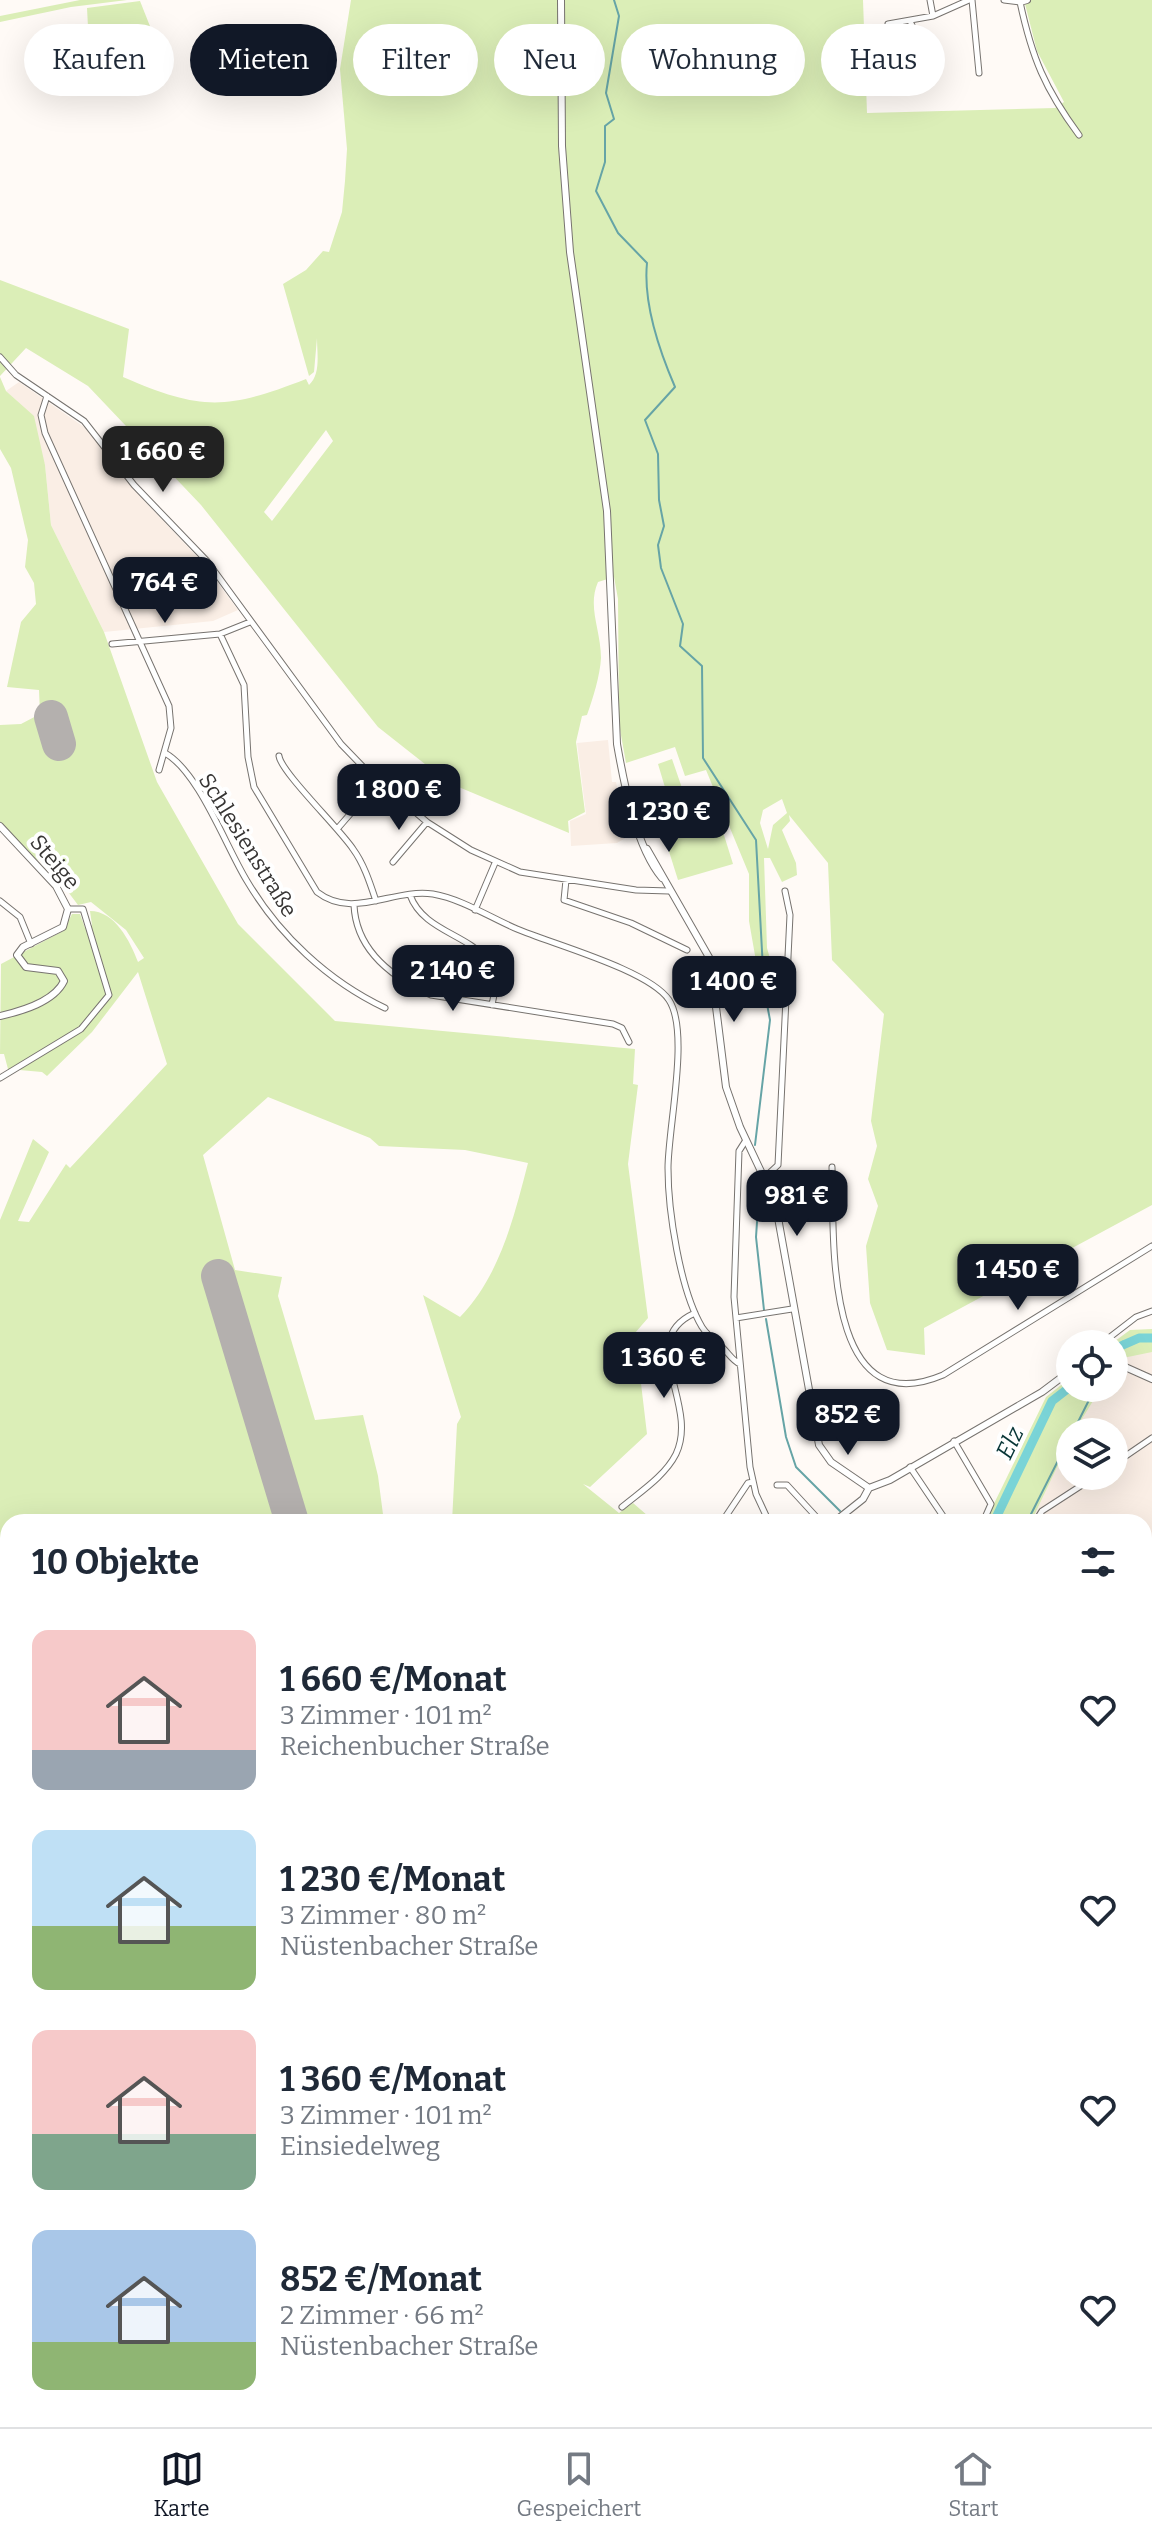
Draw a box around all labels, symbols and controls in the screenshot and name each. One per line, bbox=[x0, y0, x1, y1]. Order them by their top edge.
chip: Kaufen bbox=[24, 24, 174, 96]
chip: Mieten bbox=[190, 24, 337, 96]
chip: Filter bbox=[353, 24, 478, 96]
chip: Neu bbox=[494, 24, 605, 96]
chip: Wohnung bbox=[621, 24, 805, 96]
chip: Haus bbox=[821, 24, 945, 96]
pin: 1 660 € bbox=[89, 426, 237, 494]
text: 1 660 € bbox=[120, 436, 206, 467]
pin: 764 € bbox=[109, 557, 221, 625]
text: 764 € bbox=[131, 567, 199, 598]
pin: 1 800 € bbox=[325, 764, 473, 832]
street label: Schlesienstraße bbox=[193, 768, 303, 922]
text: 1 800 € bbox=[355, 774, 443, 805]
pin: 1 230 € bbox=[595, 786, 743, 854]
text: 1 230 € bbox=[627, 796, 711, 827]
street label: Steige bbox=[24, 829, 86, 895]
pin: 2 140 € bbox=[379, 945, 527, 1013]
text: 2 140 € bbox=[410, 955, 496, 986]
pin: 1 400 € bbox=[660, 956, 808, 1024]
text: 1 400 € bbox=[690, 966, 778, 997]
pin: 981 € bbox=[741, 1170, 853, 1238]
text: 981 € bbox=[764, 1180, 830, 1211]
pin: 1 450 € bbox=[944, 1244, 1092, 1312]
text: 1 450 € bbox=[975, 1254, 1061, 1285]
map controls bbox=[1056, 1330, 1128, 1490]
button: locate bbox=[1056, 1330, 1128, 1402]
pin: 1 360 € bbox=[590, 1332, 738, 1400]
text: 1 360 € bbox=[621, 1342, 707, 1373]
pin: 852 € bbox=[792, 1389, 904, 1457]
text: 852 € bbox=[815, 1399, 881, 1430]
button: layers bbox=[1056, 1418, 1128, 1490]
water label: Elz bbox=[990, 1422, 1030, 1464]
icon: filters bbox=[1076, 1540, 1120, 1584]
text: 10 Objekte bbox=[32, 1542, 199, 1583]
text: 1 660 €/Monat bbox=[280, 1659, 507, 1700]
icon: home bbox=[96, 1662, 192, 1758]
icon: heart bbox=[1076, 1688, 1120, 1732]
text: 3 Zimmer · 101 m² bbox=[280, 1700, 492, 1731]
text: Reichenbucher Straße bbox=[280, 1731, 550, 1762]
text: 1 230 €/Monat bbox=[280, 1859, 505, 1900]
icon: home bbox=[96, 1862, 192, 1958]
icon: heart bbox=[1076, 1888, 1120, 1932]
text: 3 Zimmer · 80 m² bbox=[280, 1900, 486, 1931]
text: Nüstenbacher Straße bbox=[280, 1931, 539, 1962]
text: 1 360 €/Monat bbox=[280, 2059, 506, 2100]
icon: home bbox=[96, 2062, 192, 2158]
icon: heart bbox=[1076, 2088, 1120, 2132]
text: 3 Zimmer · 101 m² bbox=[280, 2100, 492, 2131]
text: Einsiedelweg bbox=[280, 2131, 440, 2162]
text: 852 €/Monat bbox=[280, 2259, 482, 2300]
icon: home bbox=[96, 2262, 192, 2358]
icon: heart bbox=[1076, 2288, 1120, 2332]
text: 2 Zimmer · 66 m² bbox=[280, 2300, 484, 2331]
text: Nüstenbacher Straße bbox=[280, 2331, 539, 2362]
tab: Karte bbox=[153, 2447, 210, 2522]
tab: Gespeichert bbox=[516, 2447, 641, 2522]
tab: Start bbox=[948, 2447, 999, 2522]

